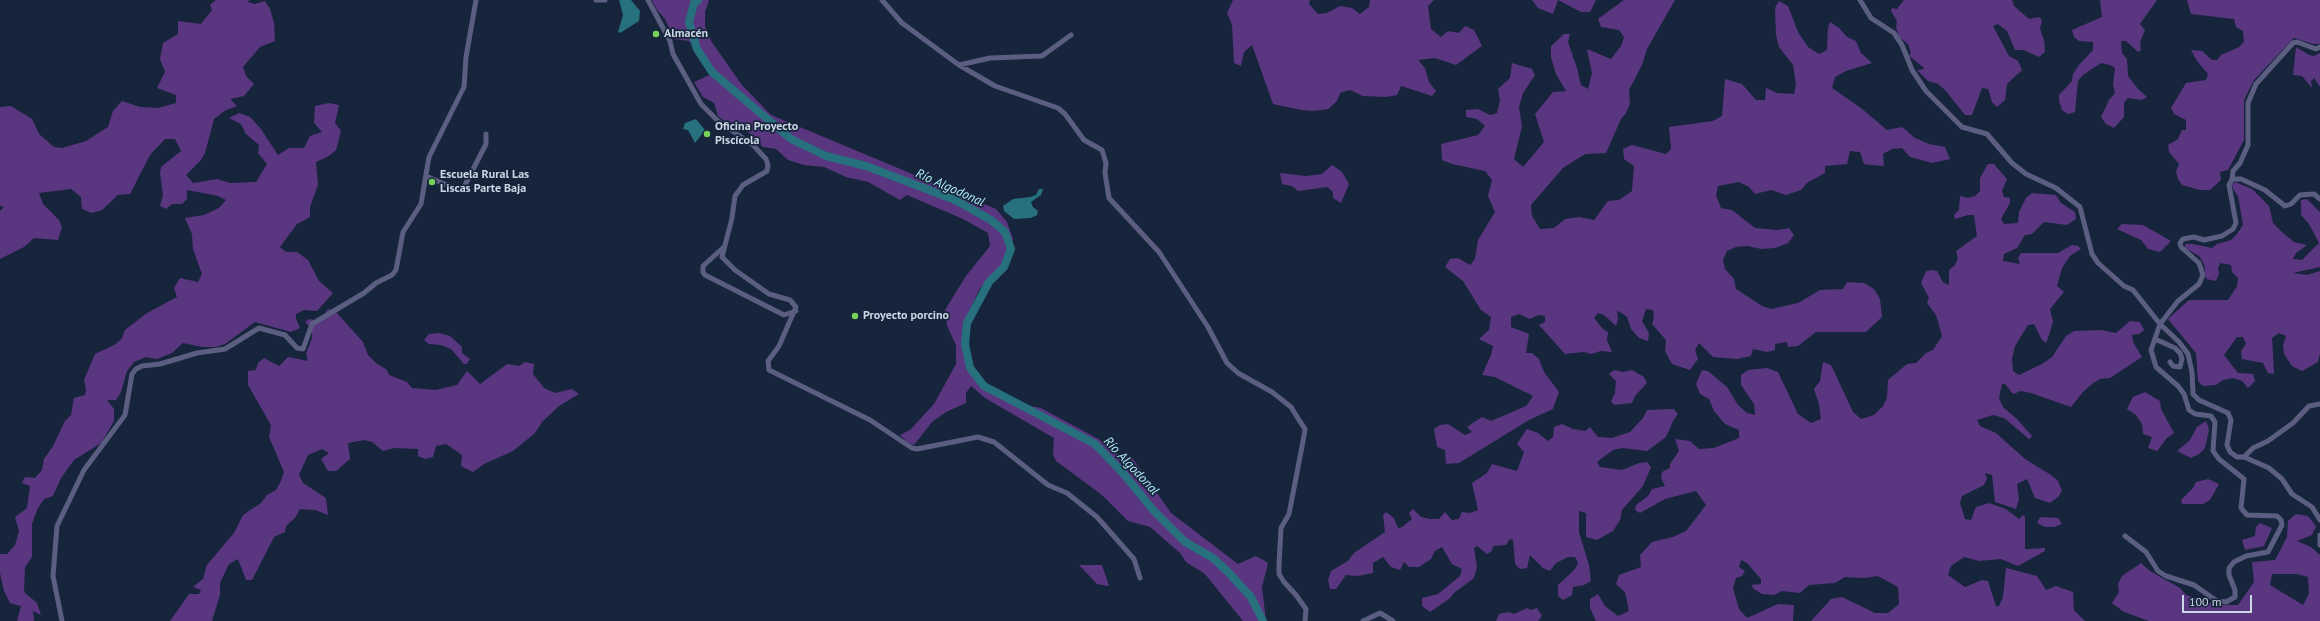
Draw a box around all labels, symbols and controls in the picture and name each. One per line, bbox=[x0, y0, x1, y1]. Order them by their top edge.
place label: Almacén bbox=[664, 27, 708, 41]
marker: Almacén bbox=[651, 29, 661, 39]
place label: Oficina Proyecto Piscícola bbox=[715, 120, 798, 148]
marker: Oficina Proyecto Piscícola bbox=[702, 129, 712, 139]
water label: Río Algodonal bbox=[913, 166, 987, 210]
place label: Escuela Rural Las Liscas Parte Baja bbox=[440, 168, 529, 196]
marker: Escuela Rural Las Liscas Parte Baja bbox=[427, 177, 437, 187]
place label: Proyecto porcino bbox=[863, 309, 949, 323]
marker: Proyecto porcino bbox=[850, 311, 860, 321]
water label: Río Algodonal bbox=[1100, 434, 1162, 498]
scale bar bbox=[2184, 587, 2254, 613]
text: 100 m bbox=[2189, 594, 2222, 609]

